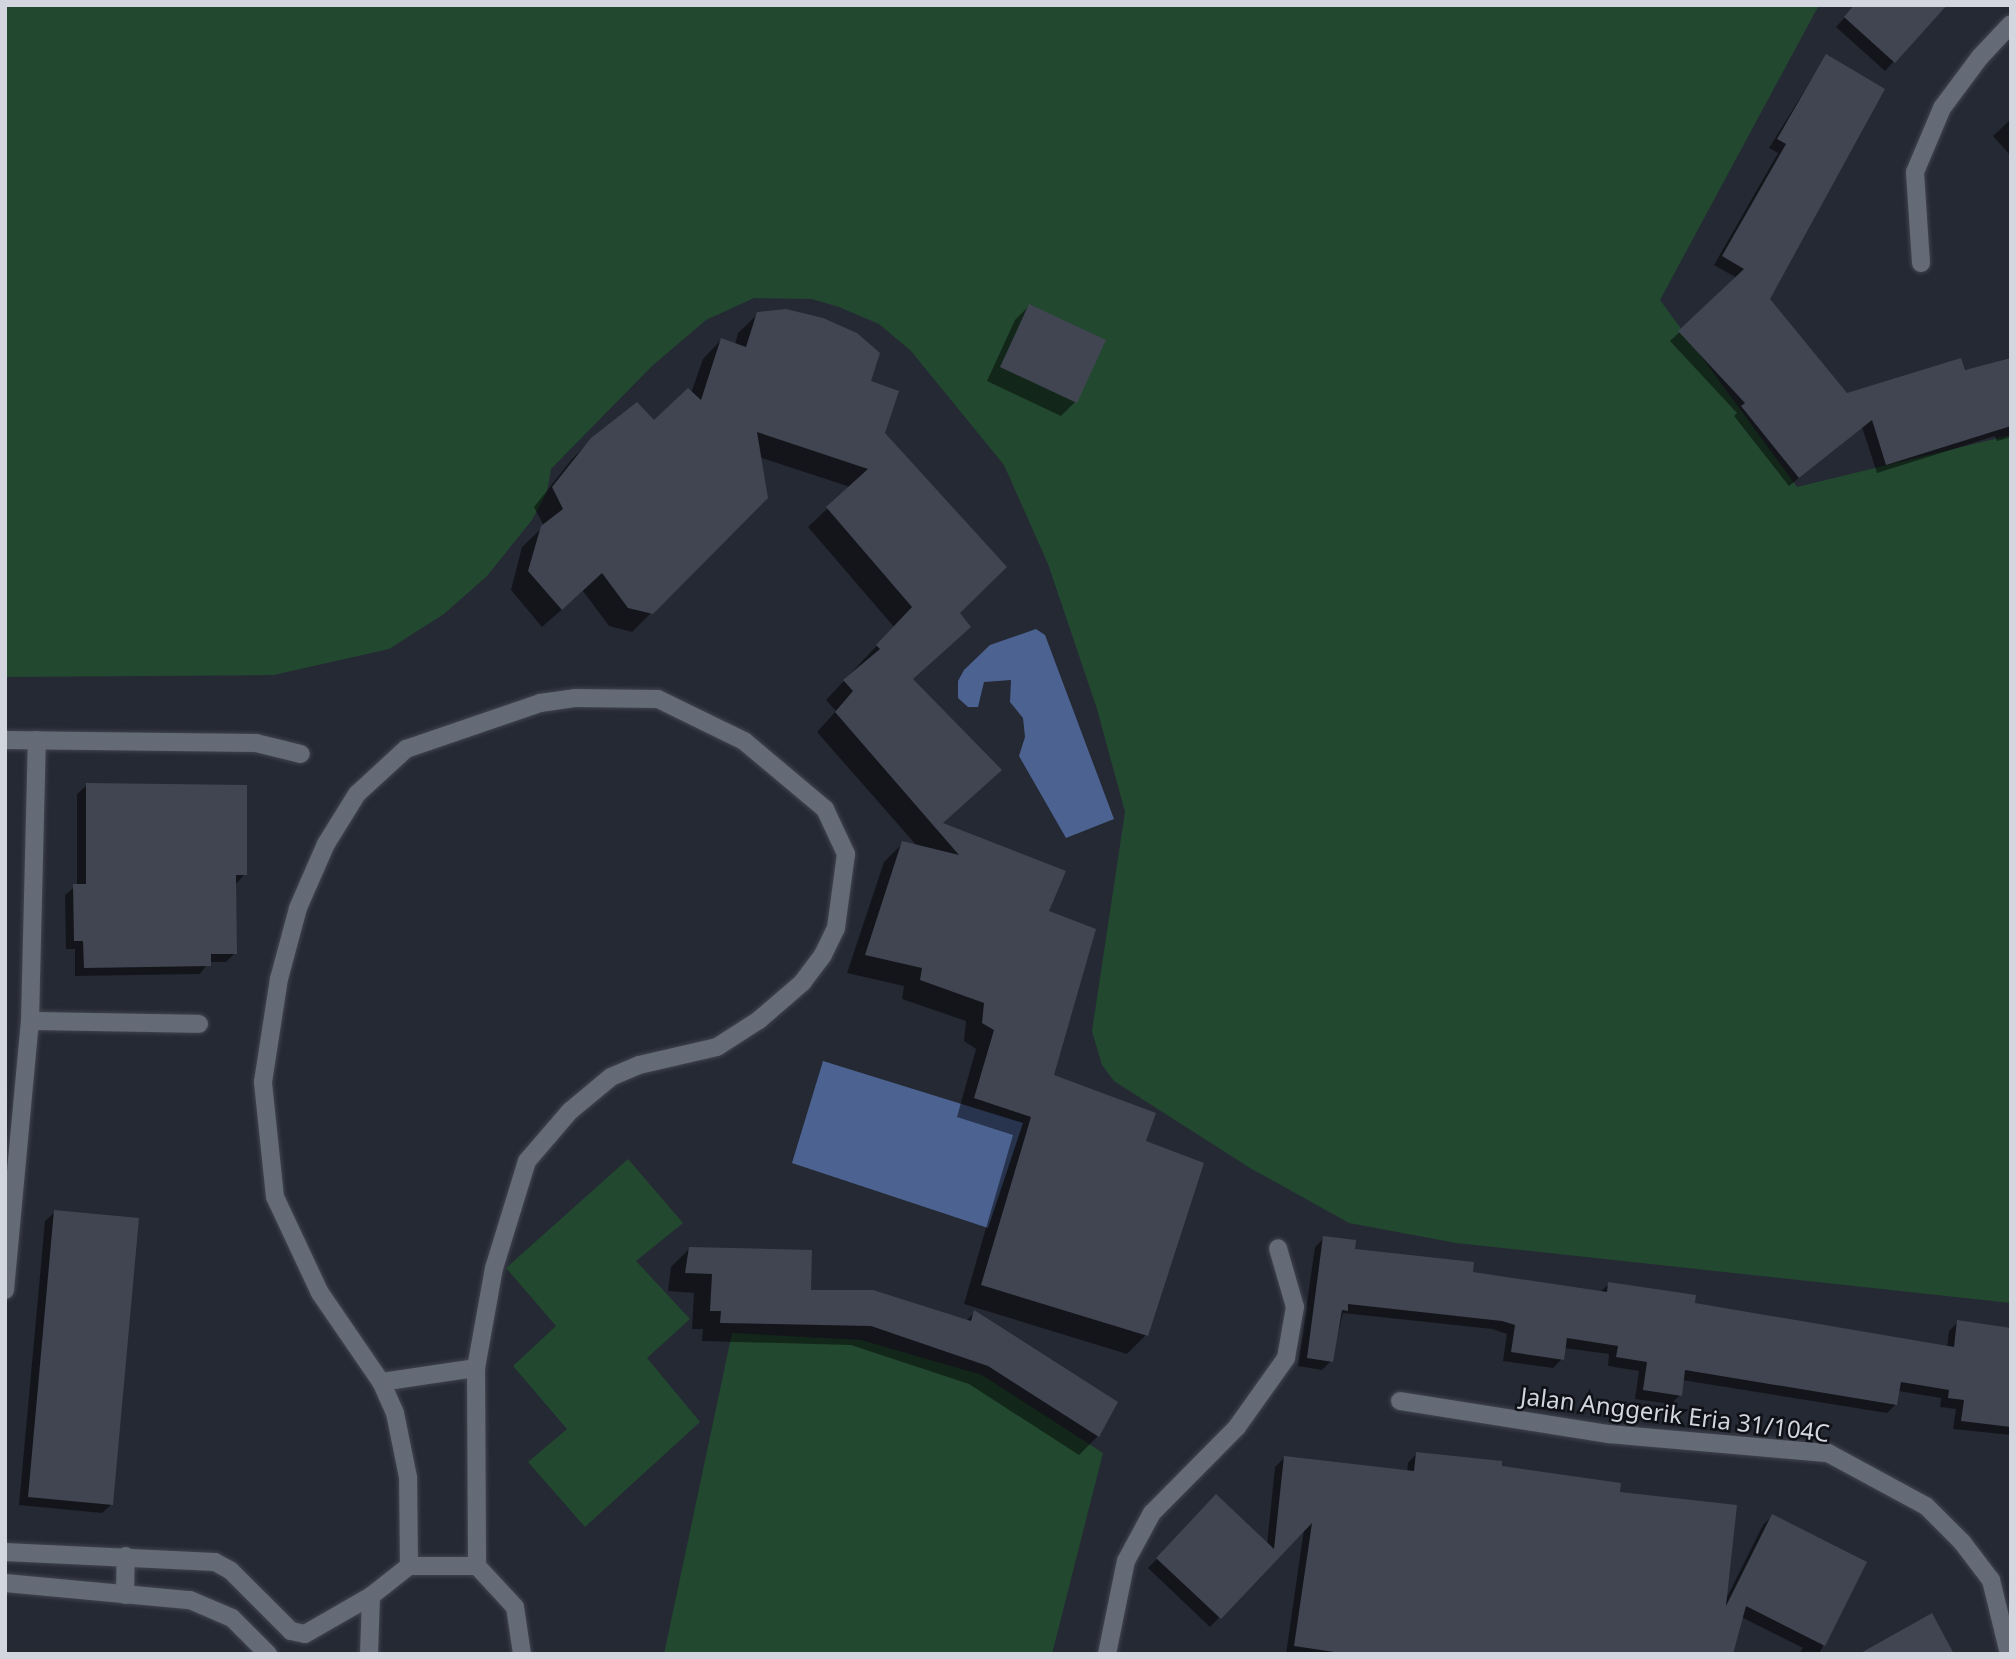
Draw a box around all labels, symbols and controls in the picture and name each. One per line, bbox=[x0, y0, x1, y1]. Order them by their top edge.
street label: Jalan Anggerik Eria 31/104C bbox=[1519, 1381, 1831, 1447]

